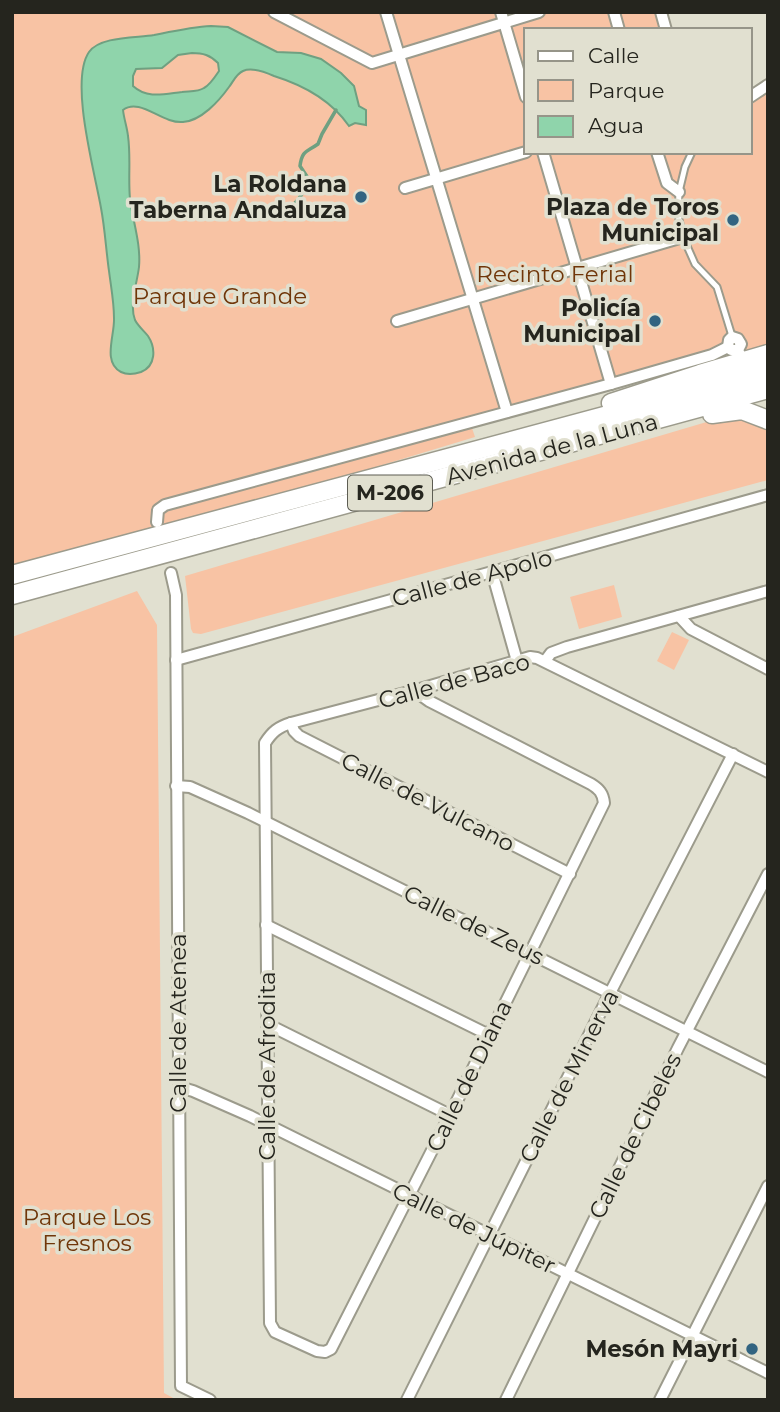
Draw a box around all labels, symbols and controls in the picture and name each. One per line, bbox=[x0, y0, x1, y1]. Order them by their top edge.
legend bbox=[524, 28, 752, 154]
text: Calle bbox=[588, 43, 639, 68]
text: Parque bbox=[588, 78, 664, 103]
text: Agua bbox=[588, 113, 644, 138]
place label: La Roldana Taberna Andaluza bbox=[129, 170, 347, 224]
marker: La Roldana Taberna Andaluza bbox=[353, 189, 369, 205]
place label: Plaza de Toros Municipal bbox=[546, 193, 719, 247]
marker: Plaza de Toros Municipal bbox=[725, 212, 741, 228]
park label: Recinto Ferial bbox=[476, 260, 634, 288]
park label: Parque Grande bbox=[133, 282, 307, 310]
place label: Policía Municipal bbox=[523, 294, 641, 348]
marker: Policía Municipal bbox=[647, 313, 663, 329]
street label: Avenida de la Luna bbox=[443, 407, 661, 491]
road number: M-206 bbox=[348, 476, 432, 510]
street label: Calle de Apolo bbox=[389, 543, 555, 613]
street label: Calle de Baco bbox=[375, 647, 533, 715]
street label: Calle de Vulcano bbox=[337, 746, 519, 858]
street label: Calle de Zeus bbox=[399, 879, 549, 971]
street label: Calle de Atenea bbox=[164, 933, 192, 1113]
street label: Calle de Afrodita bbox=[253, 971, 281, 1161]
street label: Calle de Minerva bbox=[513, 985, 625, 1167]
street label: Calle de Diana bbox=[420, 996, 518, 1156]
street label: Calle de Cibeles bbox=[583, 1049, 687, 1223]
street label: Calle de Júpiter bbox=[388, 1176, 560, 1280]
park label: Parque Los Fresnos bbox=[23, 1203, 151, 1257]
place label: Mesón Mayri bbox=[585, 1335, 738, 1363]
marker: Mesón Mayri bbox=[744, 1341, 760, 1357]

